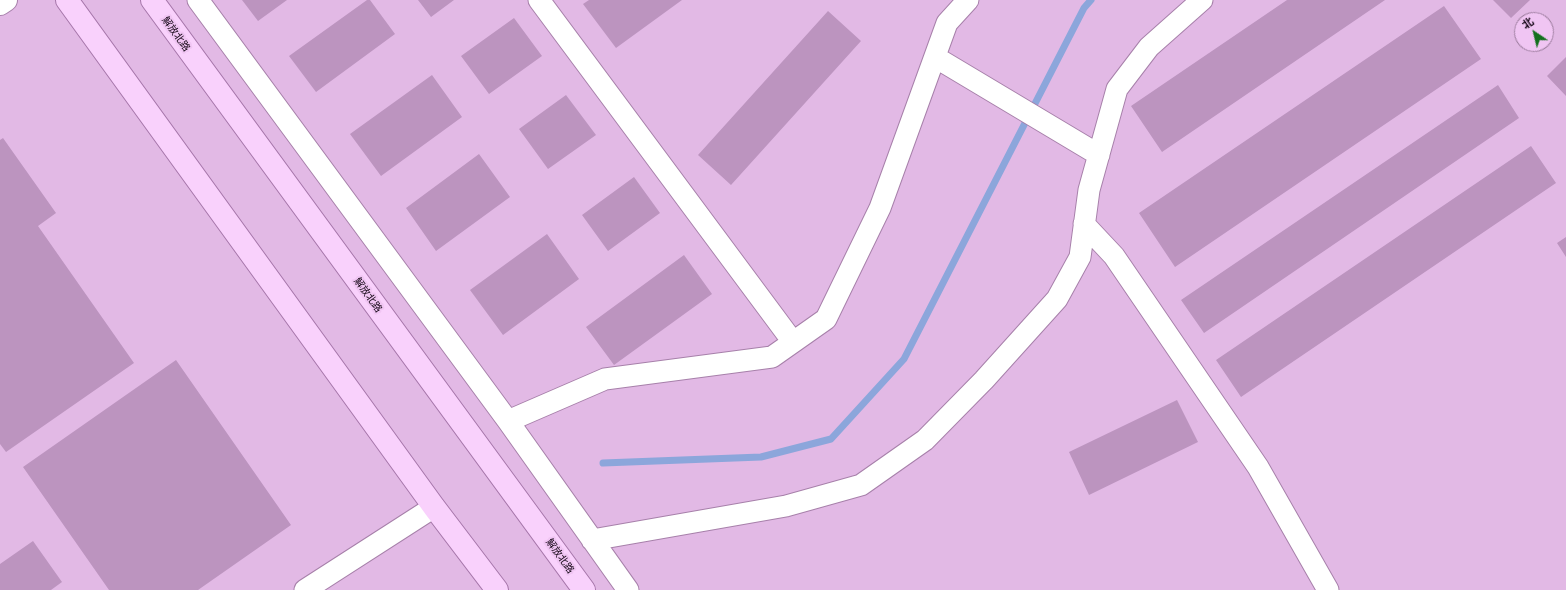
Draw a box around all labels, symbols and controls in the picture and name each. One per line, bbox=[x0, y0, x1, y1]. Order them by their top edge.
north arrow bbox=[1514, 12, 1554, 52]
text: 北 bbox=[1519, 13, 1536, 32]
street label: 解放北路 bbox=[159, 14, 193, 54]
street label: 解放北路 bbox=[351, 275, 385, 315]
street label: 解放北路 bbox=[543, 536, 577, 576]

